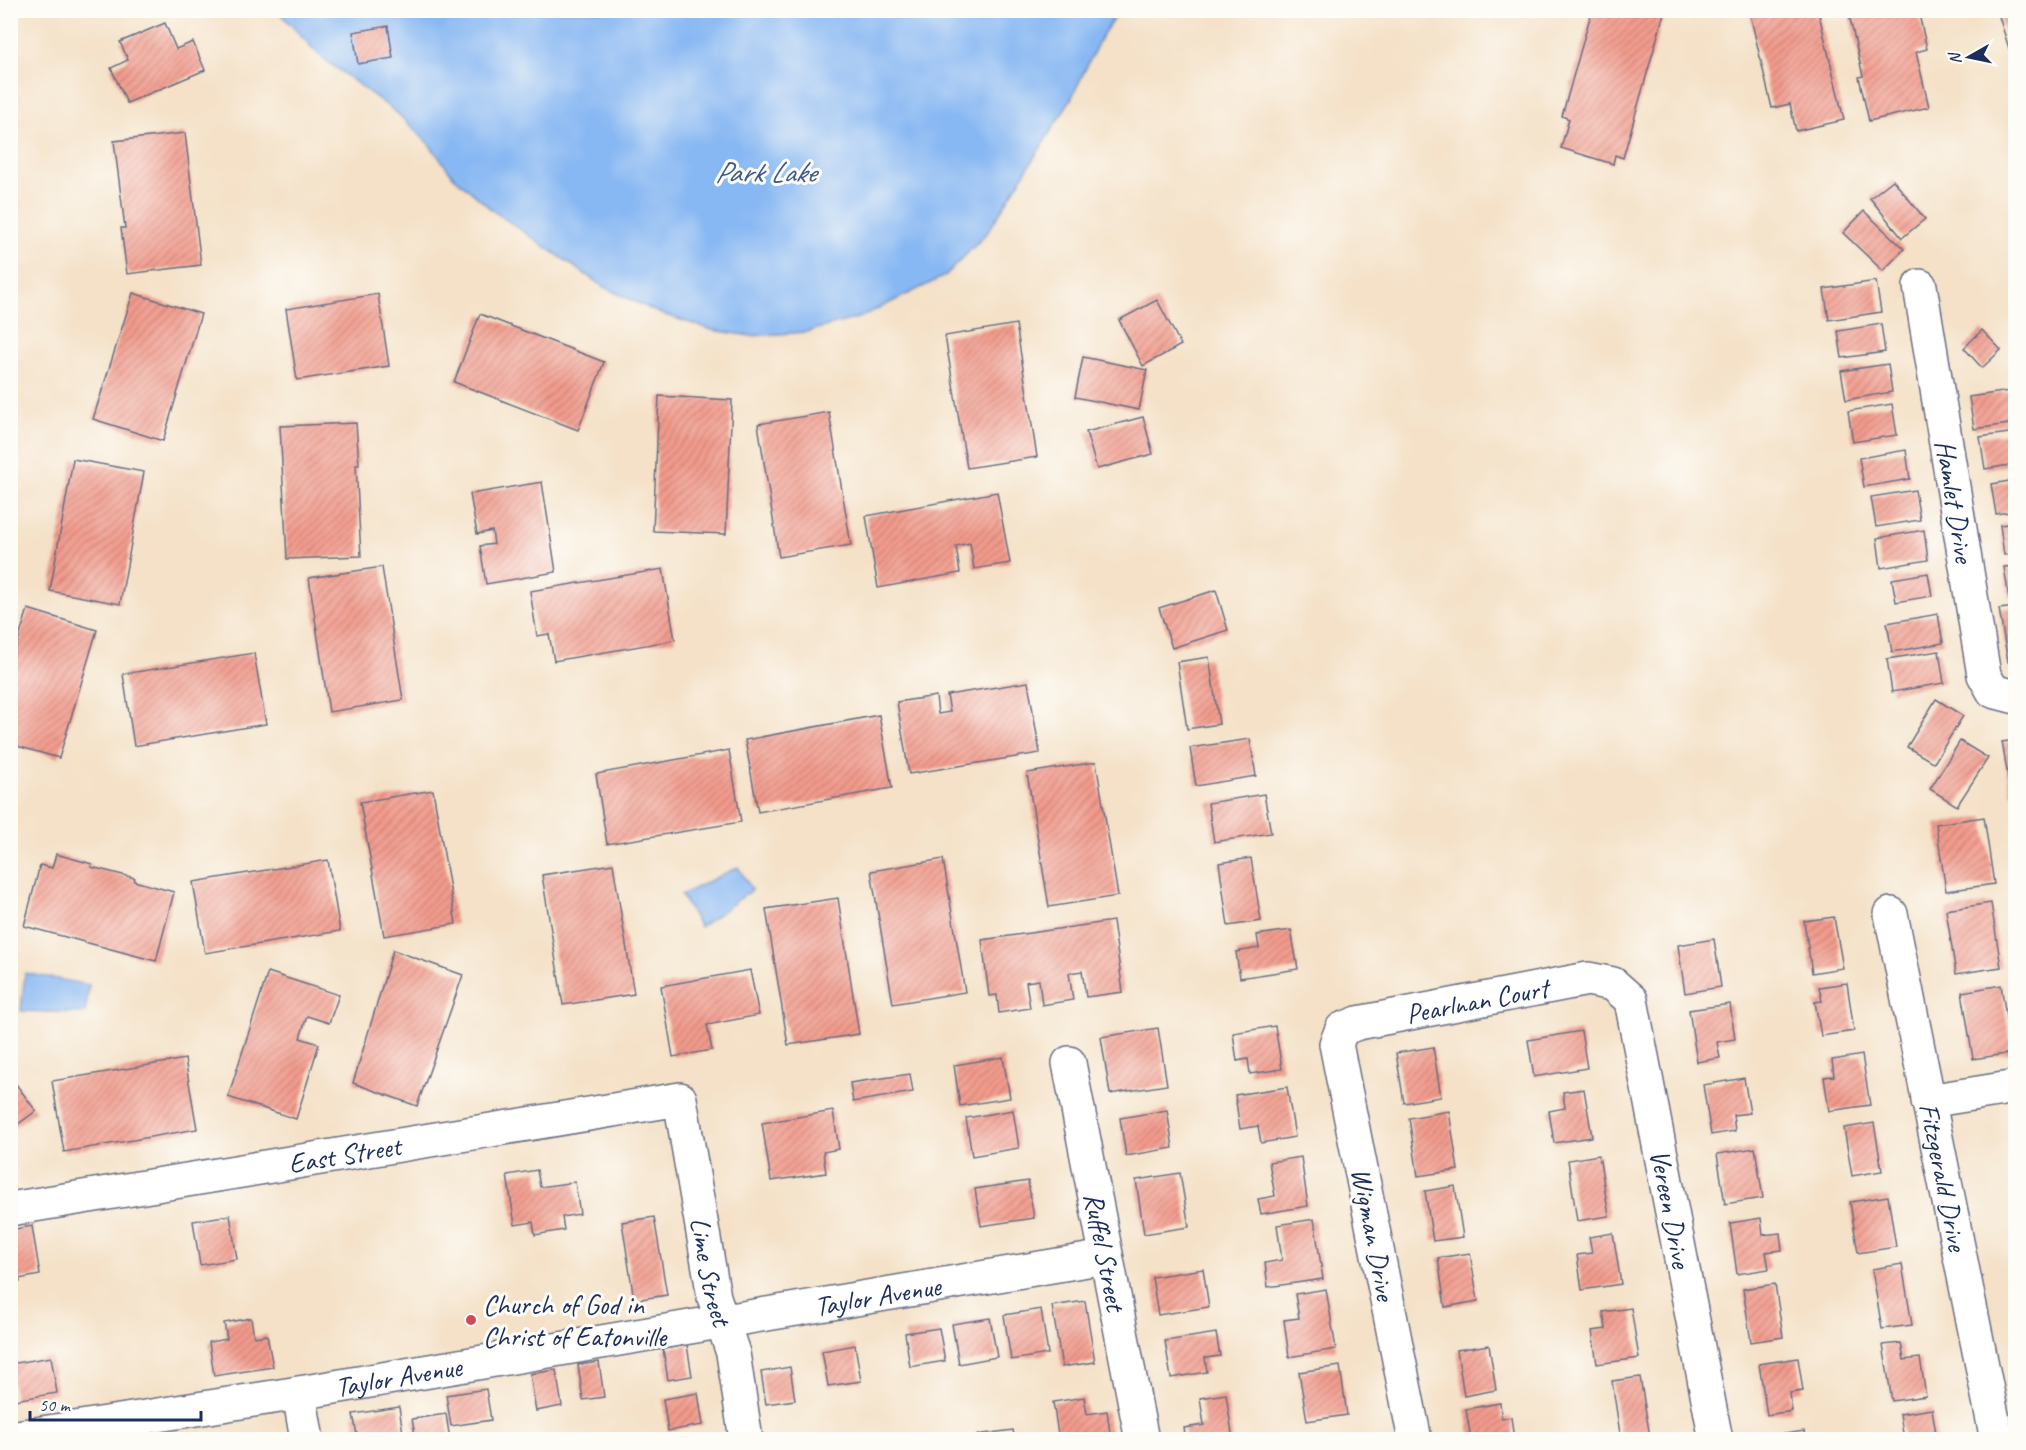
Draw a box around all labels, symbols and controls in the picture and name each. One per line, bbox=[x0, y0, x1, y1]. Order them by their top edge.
north arrow bbox=[1939, 27, 1999, 87]
text: N bbox=[1944, 50, 1966, 66]
water label: Park Lake bbox=[715, 153, 819, 191]
street label: Hamlet Drive bbox=[1928, 437, 1983, 567]
street label: Pearlnan Court bbox=[1403, 969, 1555, 1031]
street label: Fitzgerald Drive bbox=[1911, 1100, 1976, 1256]
street label: East Street bbox=[286, 1128, 406, 1181]
street label: Vereen Drive bbox=[1642, 1146, 1700, 1272]
street label: Wigman Drive bbox=[1344, 1165, 1404, 1305]
street label: Ruffel Street bbox=[1076, 1190, 1134, 1316]
street label: Lime Street bbox=[683, 1215, 740, 1333]
street label: Taylor Avenue bbox=[812, 1268, 945, 1324]
place label: Church of God in Christ of Eatonville bbox=[483, 1287, 668, 1354]
marker: Church of God in Christ of Eatonville bbox=[464, 1313, 478, 1327]
street label: Taylor Avenue bbox=[332, 1349, 466, 1405]
scale bar bbox=[30, 1384, 201, 1422]
text: 50 m bbox=[39, 1394, 72, 1416]

